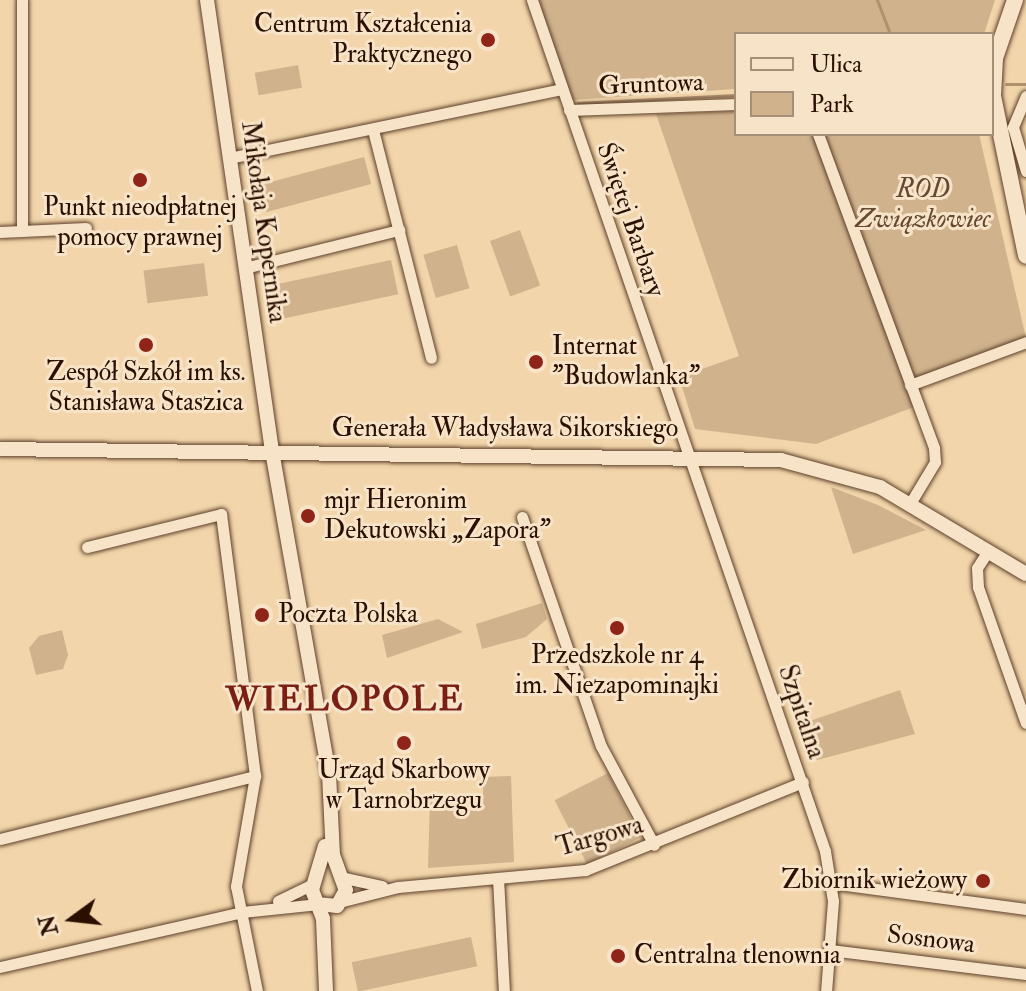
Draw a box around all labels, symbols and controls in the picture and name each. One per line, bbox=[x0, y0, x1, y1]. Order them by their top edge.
place label: Centrum Kształcenia Praktycznego bbox=[254, 9, 472, 70]
marker: Centrum Kształcenia Praktycznego bbox=[479, 31, 497, 49]
legend bbox=[734, 32, 994, 136]
text: Ulica bbox=[810, 49, 862, 80]
street label: Gruntowa bbox=[598, 68, 704, 102]
text: Park bbox=[810, 89, 854, 120]
street label: Mikołaja Kopernika bbox=[233, 119, 293, 325]
street label: Świętej Barbary bbox=[589, 139, 671, 301]
marker: Punkt nieodpłatnej pomocy prawnej bbox=[131, 171, 149, 189]
park label: ROD Związkowiec bbox=[856, 174, 990, 236]
place label: Punkt nieodpłatnej pomocy prawnej bbox=[43, 192, 237, 254]
place label: Internat "Budowlanka" bbox=[552, 331, 700, 392]
marker: Zespół Szkół im ks. Stanisława Staszica bbox=[137, 336, 155, 354]
marker: Internat "Budowlanka" bbox=[527, 353, 545, 371]
place label: Zespół Szkół im ks. Stanisława Staszica bbox=[46, 357, 246, 418]
street label: Generała Władysława Sikorskiego bbox=[332, 413, 678, 445]
place label: mjr Hieronim Dekutowski „Zapora” bbox=[324, 485, 551, 546]
marker: mjr Hieronim Dekutowski „Zapora” bbox=[299, 507, 317, 525]
place label: Poczta Polska bbox=[278, 599, 418, 631]
marker: Poczta Polska bbox=[253, 606, 271, 624]
marker: Przedszkole nr 4 im. Niezapominajki bbox=[608, 619, 626, 637]
place label: Przedszkole nr 4 im. Niezapominajki bbox=[515, 640, 719, 702]
street label: Szpitalna bbox=[771, 661, 831, 763]
district label: WIELOPOLE bbox=[225, 680, 465, 720]
marker: Urząd Skarbowy w Tarnobrzegu bbox=[395, 734, 413, 752]
place label: Urząd Skarbowy w Tarnobrzegu bbox=[318, 755, 490, 816]
street label: Targowa bbox=[553, 810, 647, 864]
place label: Zbiornik wieżowy bbox=[781, 865, 967, 897]
marker: Zbiornik wieżowy bbox=[974, 872, 992, 890]
north arrow bbox=[32, 879, 112, 959]
text: N bbox=[33, 912, 65, 938]
street label: Sosnowa bbox=[885, 919, 977, 961]
place label: Centralna tlenownia bbox=[634, 940, 841, 972]
marker: Centralna tlenownia bbox=[609, 947, 627, 965]

